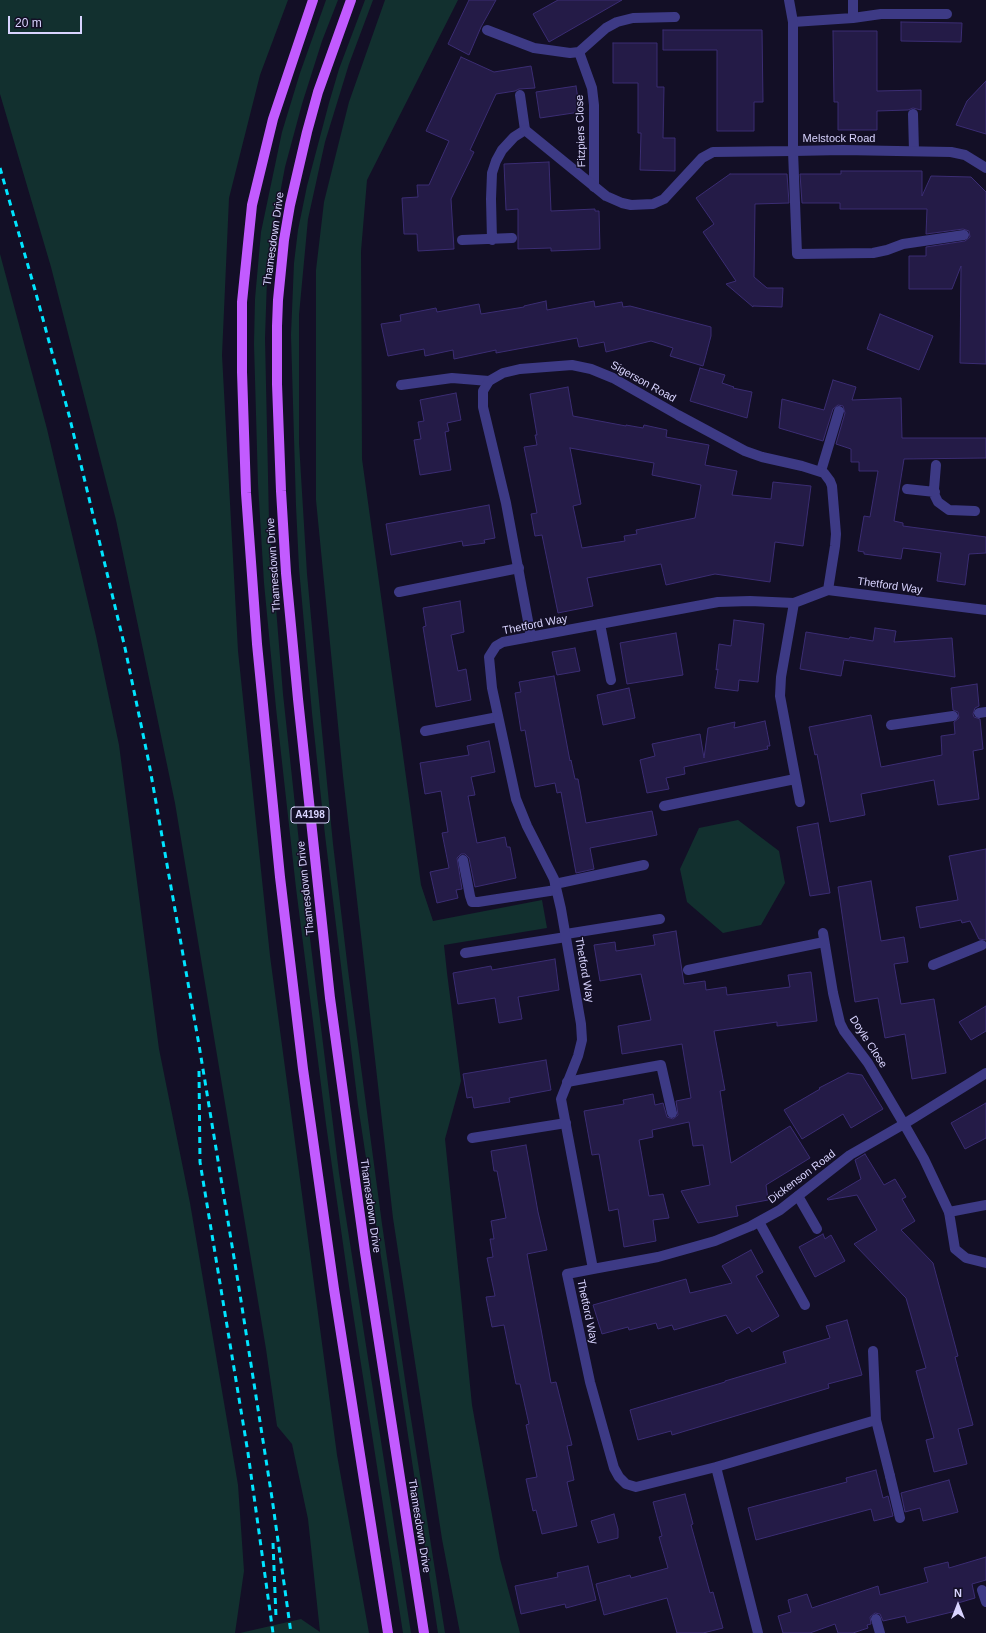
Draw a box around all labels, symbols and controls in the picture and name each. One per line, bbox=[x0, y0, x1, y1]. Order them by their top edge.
scale bar bbox=[10, 8, 84, 34]
text: 20 m bbox=[15, 16, 42, 30]
street label: Fitzpiers Close bbox=[573, 94, 589, 168]
street label: Melstock Road bbox=[803, 132, 875, 146]
street label: Thamesdown Drive bbox=[261, 191, 287, 287]
street label: Sigerson Road bbox=[608, 359, 678, 405]
street label: Thamesdown Drive bbox=[264, 517, 284, 613]
street label: Thetford Way bbox=[857, 575, 923, 597]
street label: Thetford Way bbox=[502, 612, 568, 638]
road number: A4198 bbox=[291, 807, 329, 823]
street label: Thamesdown Drive bbox=[294, 840, 318, 936]
street label: Thetford Way bbox=[572, 937, 596, 1003]
street label: Doyle Close bbox=[846, 1014, 890, 1070]
street label: Dickenson Road bbox=[766, 1147, 838, 1207]
street label: Thamesdown Drive bbox=[357, 1158, 383, 1254]
street label: Thetford Way bbox=[574, 1279, 600, 1345]
street label: Thamesdown Drive bbox=[405, 1478, 433, 1574]
north arrow bbox=[938, 1585, 978, 1625]
text: N bbox=[954, 1587, 962, 1599]

